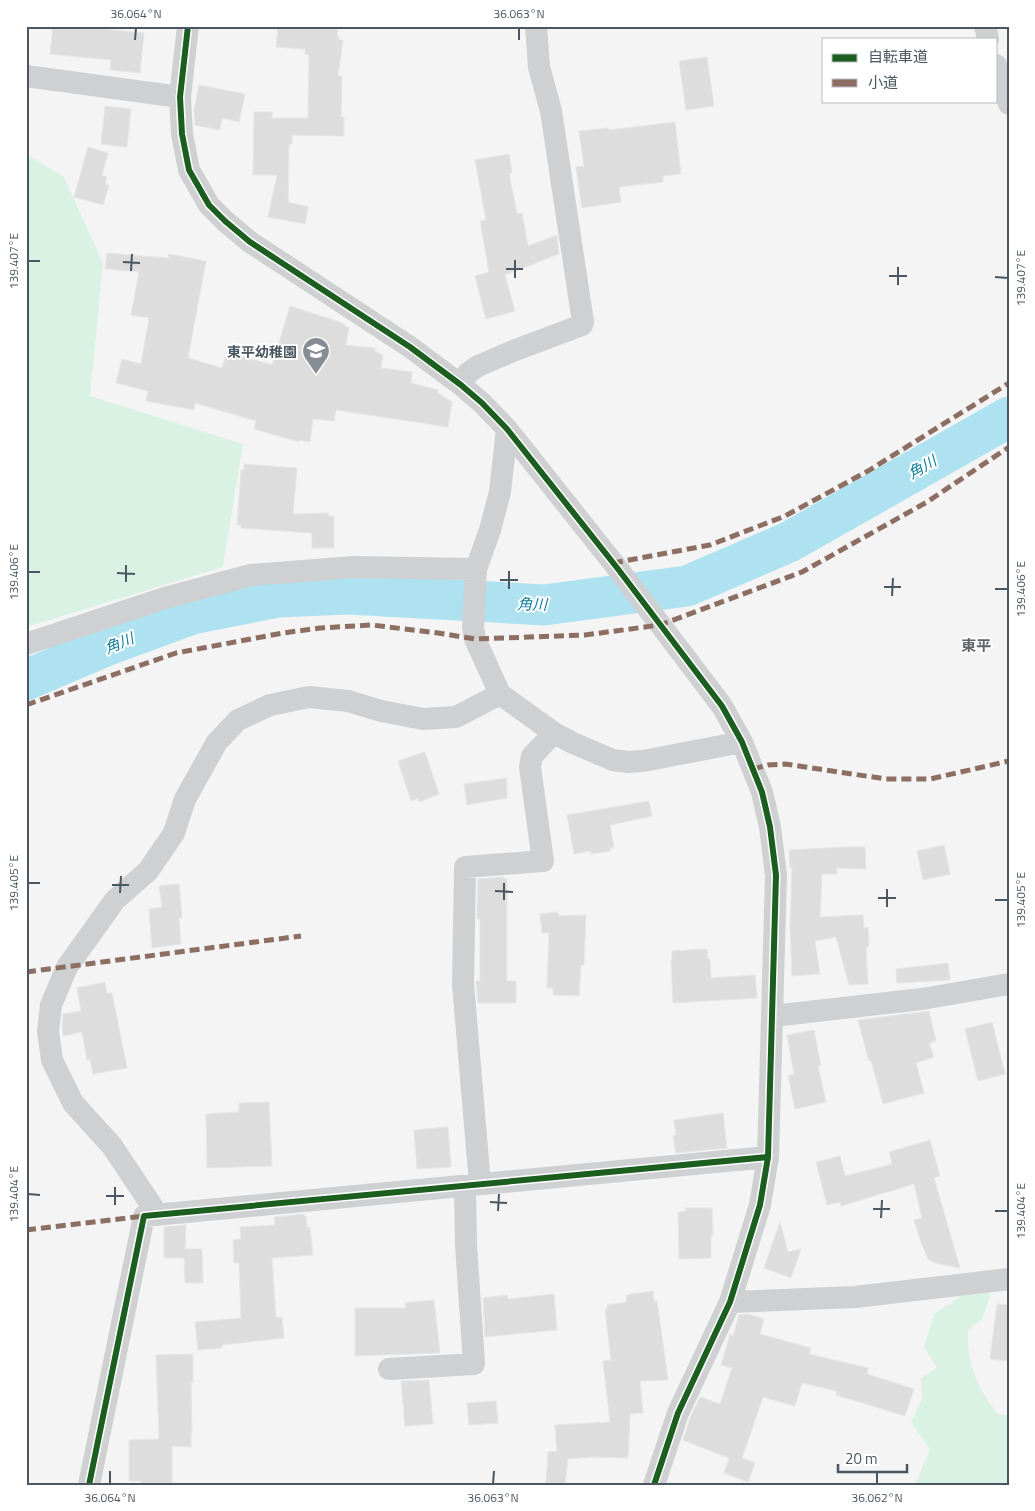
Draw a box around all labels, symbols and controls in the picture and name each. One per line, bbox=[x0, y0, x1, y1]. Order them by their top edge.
text: 36.064°N bbox=[110, 4, 162, 23]
text: 36.063°N bbox=[493, 4, 545, 23]
legend bbox=[822, 38, 998, 102]
text: 自転車道 bbox=[868, 45, 928, 68]
text: 小道 bbox=[868, 71, 898, 94]
text: 139.407°E bbox=[4, 233, 23, 289]
text: 139.407°E bbox=[1011, 250, 1030, 306]
school or university icon: 東平幼稚園 bbox=[301, 336, 331, 375]
place label: 東平幼稚園 bbox=[227, 341, 297, 362]
water label: 角川 bbox=[903, 449, 942, 484]
text: 139.406°E bbox=[4, 544, 23, 600]
text: 139.406°E bbox=[1011, 561, 1030, 617]
water label: 角川 bbox=[517, 592, 549, 616]
water label: 角川 bbox=[101, 626, 139, 659]
district label: 東平 bbox=[961, 634, 991, 657]
text: 139.405°E bbox=[4, 855, 23, 911]
text: 139.405°E bbox=[1011, 872, 1030, 928]
text: 139.404°E bbox=[4, 1166, 23, 1222]
text: 139.404°E bbox=[1011, 1183, 1030, 1239]
scale bar bbox=[838, 1441, 906, 1473]
text: 20 m bbox=[845, 1447, 878, 1470]
text: 36.064°N bbox=[84, 1488, 136, 1507]
text: 36.063°N bbox=[467, 1488, 519, 1507]
text: 36.062°N bbox=[851, 1488, 903, 1507]

